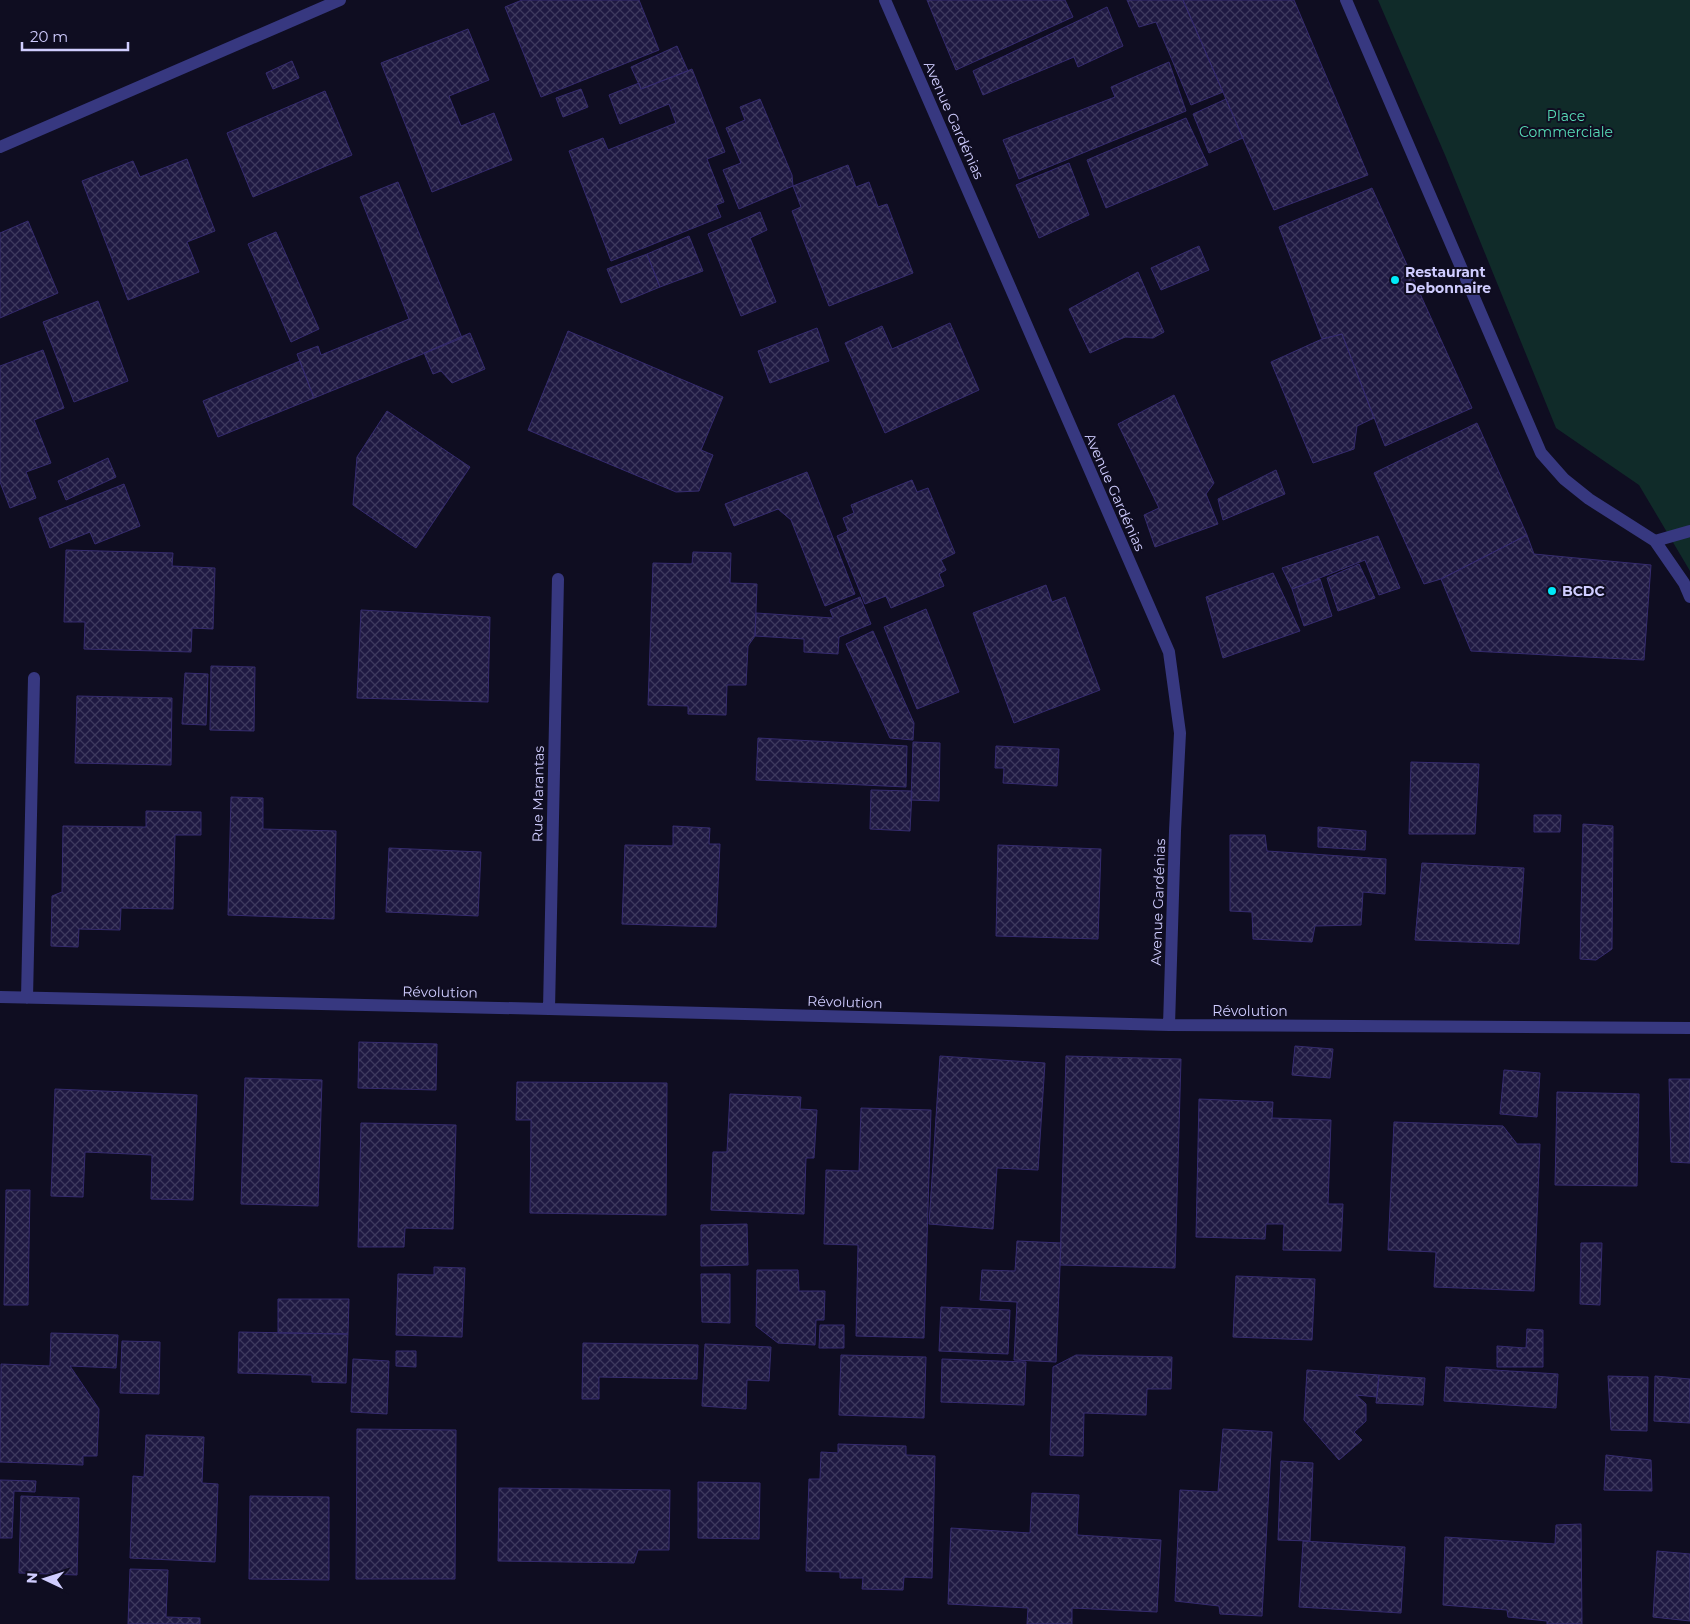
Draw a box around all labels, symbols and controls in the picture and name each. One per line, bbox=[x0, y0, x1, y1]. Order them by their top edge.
scale bar bbox=[22, 20, 129, 52]
text: 20 m bbox=[30, 27, 68, 46]
street label: Avenue Gardénias bbox=[920, 58, 988, 182]
park label: Place Commerciale bbox=[1519, 107, 1613, 141]
place label: Restaurant Debonnaire bbox=[1405, 263, 1491, 297]
marker: Restaurant Debonnaire bbox=[1389, 274, 1401, 286]
street label: Avenue Gardénias bbox=[1081, 430, 1149, 554]
place label: BCDC bbox=[1562, 582, 1605, 600]
marker: BCDC bbox=[1546, 585, 1558, 597]
street label: Rue Marantas bbox=[528, 745, 548, 842]
street label: Avenue Gardénias bbox=[1147, 838, 1169, 966]
street label: Révolution bbox=[402, 982, 478, 1002]
street label: Révolution bbox=[807, 992, 883, 1012]
street label: Révolution bbox=[1212, 1002, 1288, 1020]
north arrow bbox=[20, 1554, 70, 1604]
text: N bbox=[23, 1572, 41, 1584]

